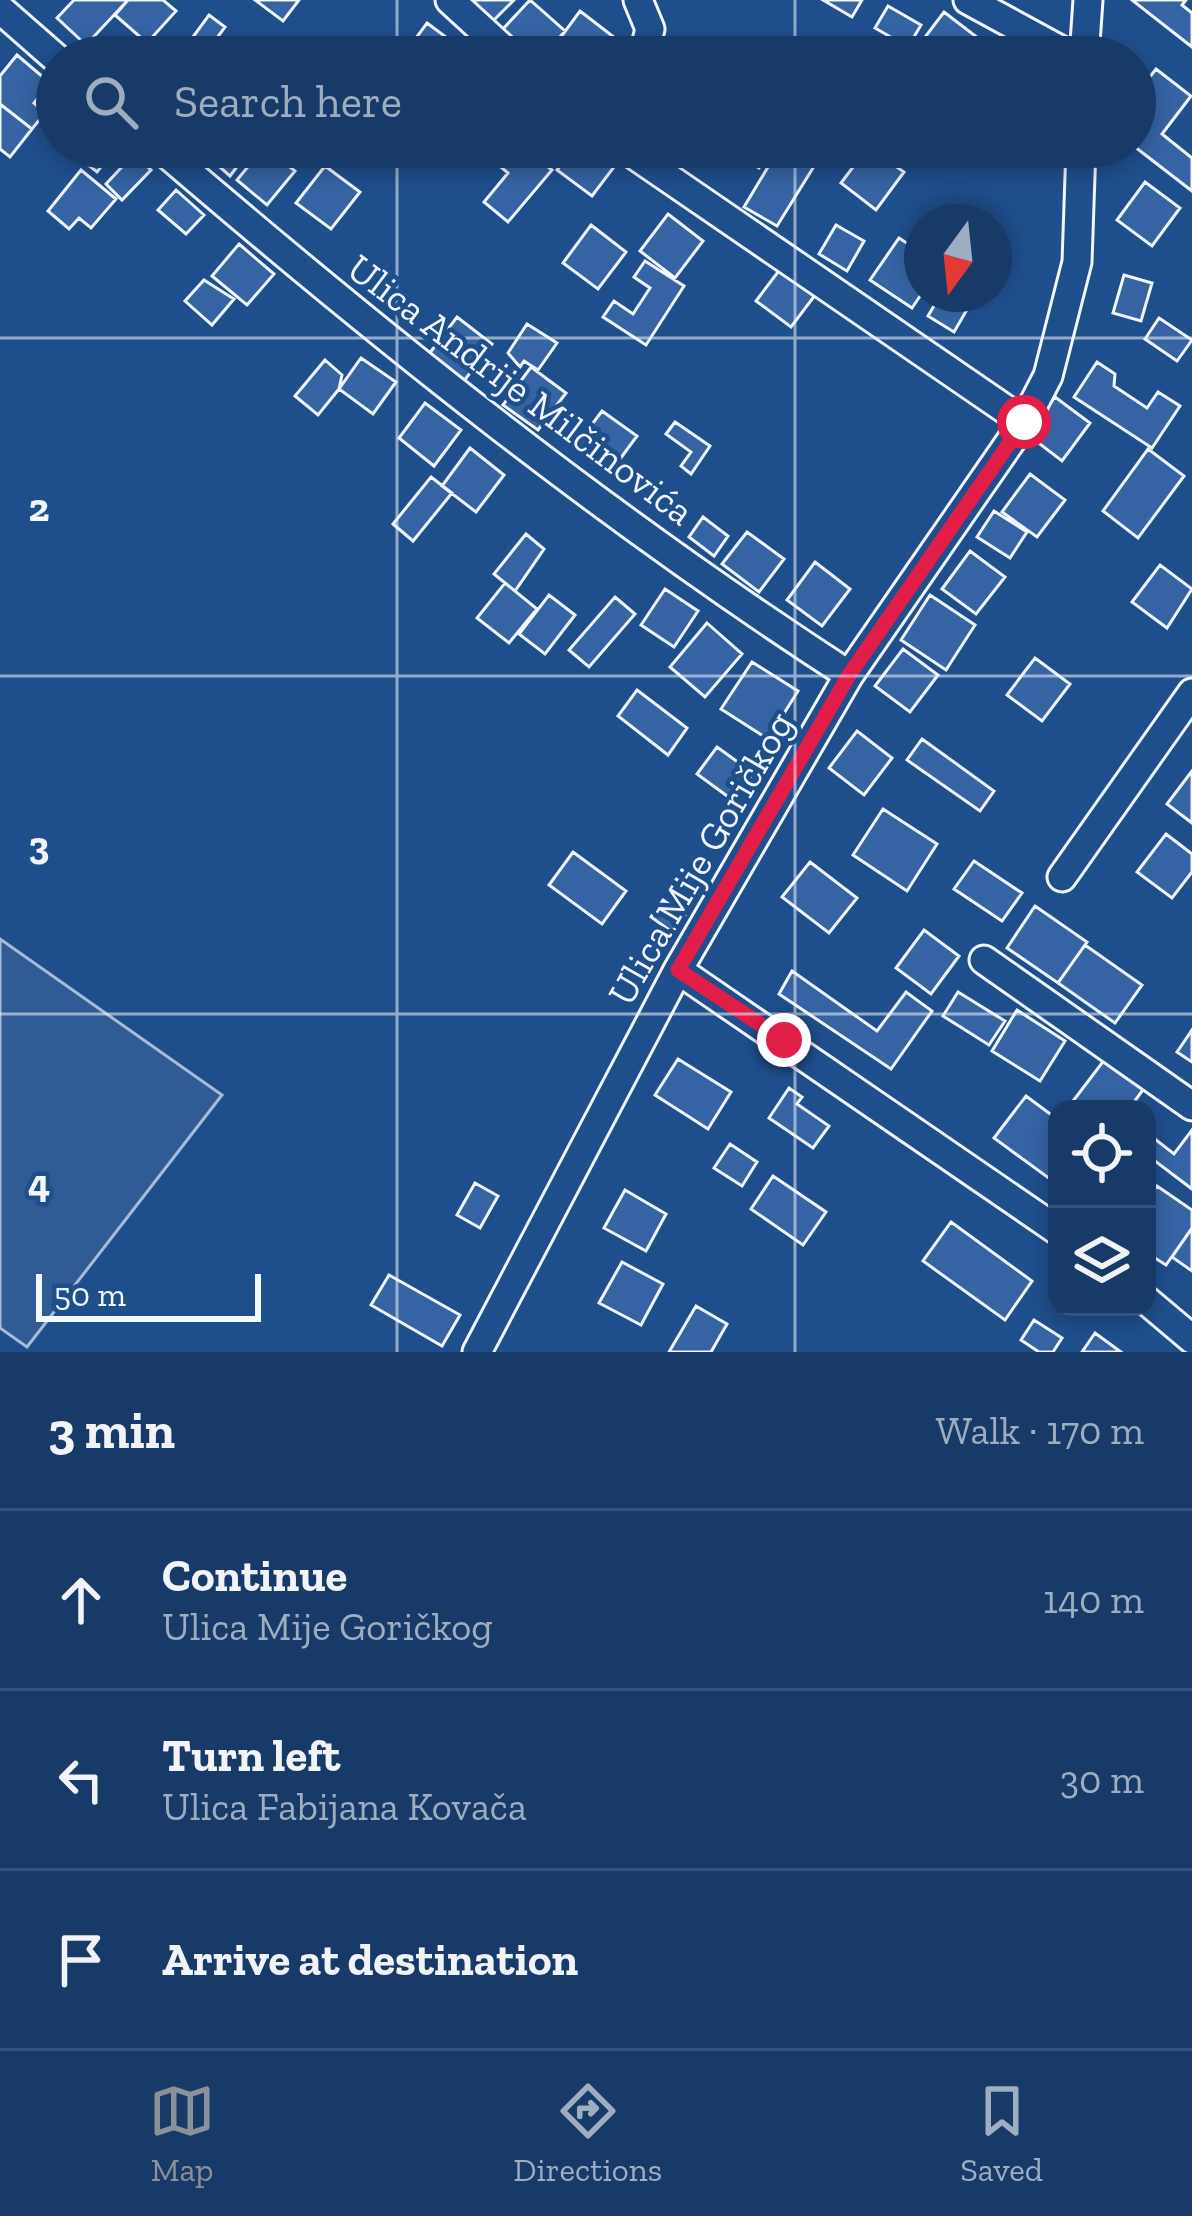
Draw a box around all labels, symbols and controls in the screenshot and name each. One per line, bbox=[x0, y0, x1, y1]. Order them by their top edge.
search box bbox=[36, 36, 1156, 168]
icon: search bbox=[78, 69, 144, 135]
text: Search here bbox=[174, 75, 402, 129]
north arrow bbox=[904, 204, 1012, 312]
street label: Ulica Andrije Milčinovića bbox=[338, 244, 703, 535]
route start bbox=[997, 395, 1051, 449]
text: 2 bbox=[29, 484, 50, 531]
street label: Ulica Mije Goričkog bbox=[597, 703, 803, 1013]
text: 3 bbox=[29, 822, 49, 869]
route end bbox=[757, 1013, 811, 1067]
map controls bbox=[1048, 1100, 1156, 1316]
button: locate bbox=[1048, 1100, 1156, 1208]
text: 4 bbox=[28, 1160, 50, 1207]
button: layers bbox=[1048, 1208, 1156, 1316]
scale bar bbox=[36, 1268, 261, 1321]
text: 50 m bbox=[54, 1275, 126, 1314]
text: 3 min bbox=[48, 1400, 175, 1461]
text: Walk · 170 m bbox=[936, 1407, 1144, 1454]
text: Continue bbox=[162, 1549, 347, 1603]
icon: ahead bbox=[48, 1567, 114, 1633]
text: 140 m bbox=[1043, 1576, 1144, 1623]
text: Ulica Mije Goričkog bbox=[162, 1603, 493, 1650]
text: Turn left bbox=[162, 1729, 340, 1783]
icon: left bbox=[48, 1747, 114, 1813]
text: 30 m bbox=[1060, 1756, 1144, 1803]
text: Ulica Fabijana Kovača bbox=[162, 1783, 527, 1830]
icon: arrive bbox=[48, 1927, 114, 1993]
text: Arrive at destination bbox=[162, 1933, 578, 1987]
tab: Map bbox=[149, 2078, 215, 2189]
tab: Directions bbox=[513, 2078, 662, 2189]
tab: Saved bbox=[960, 2078, 1043, 2189]

